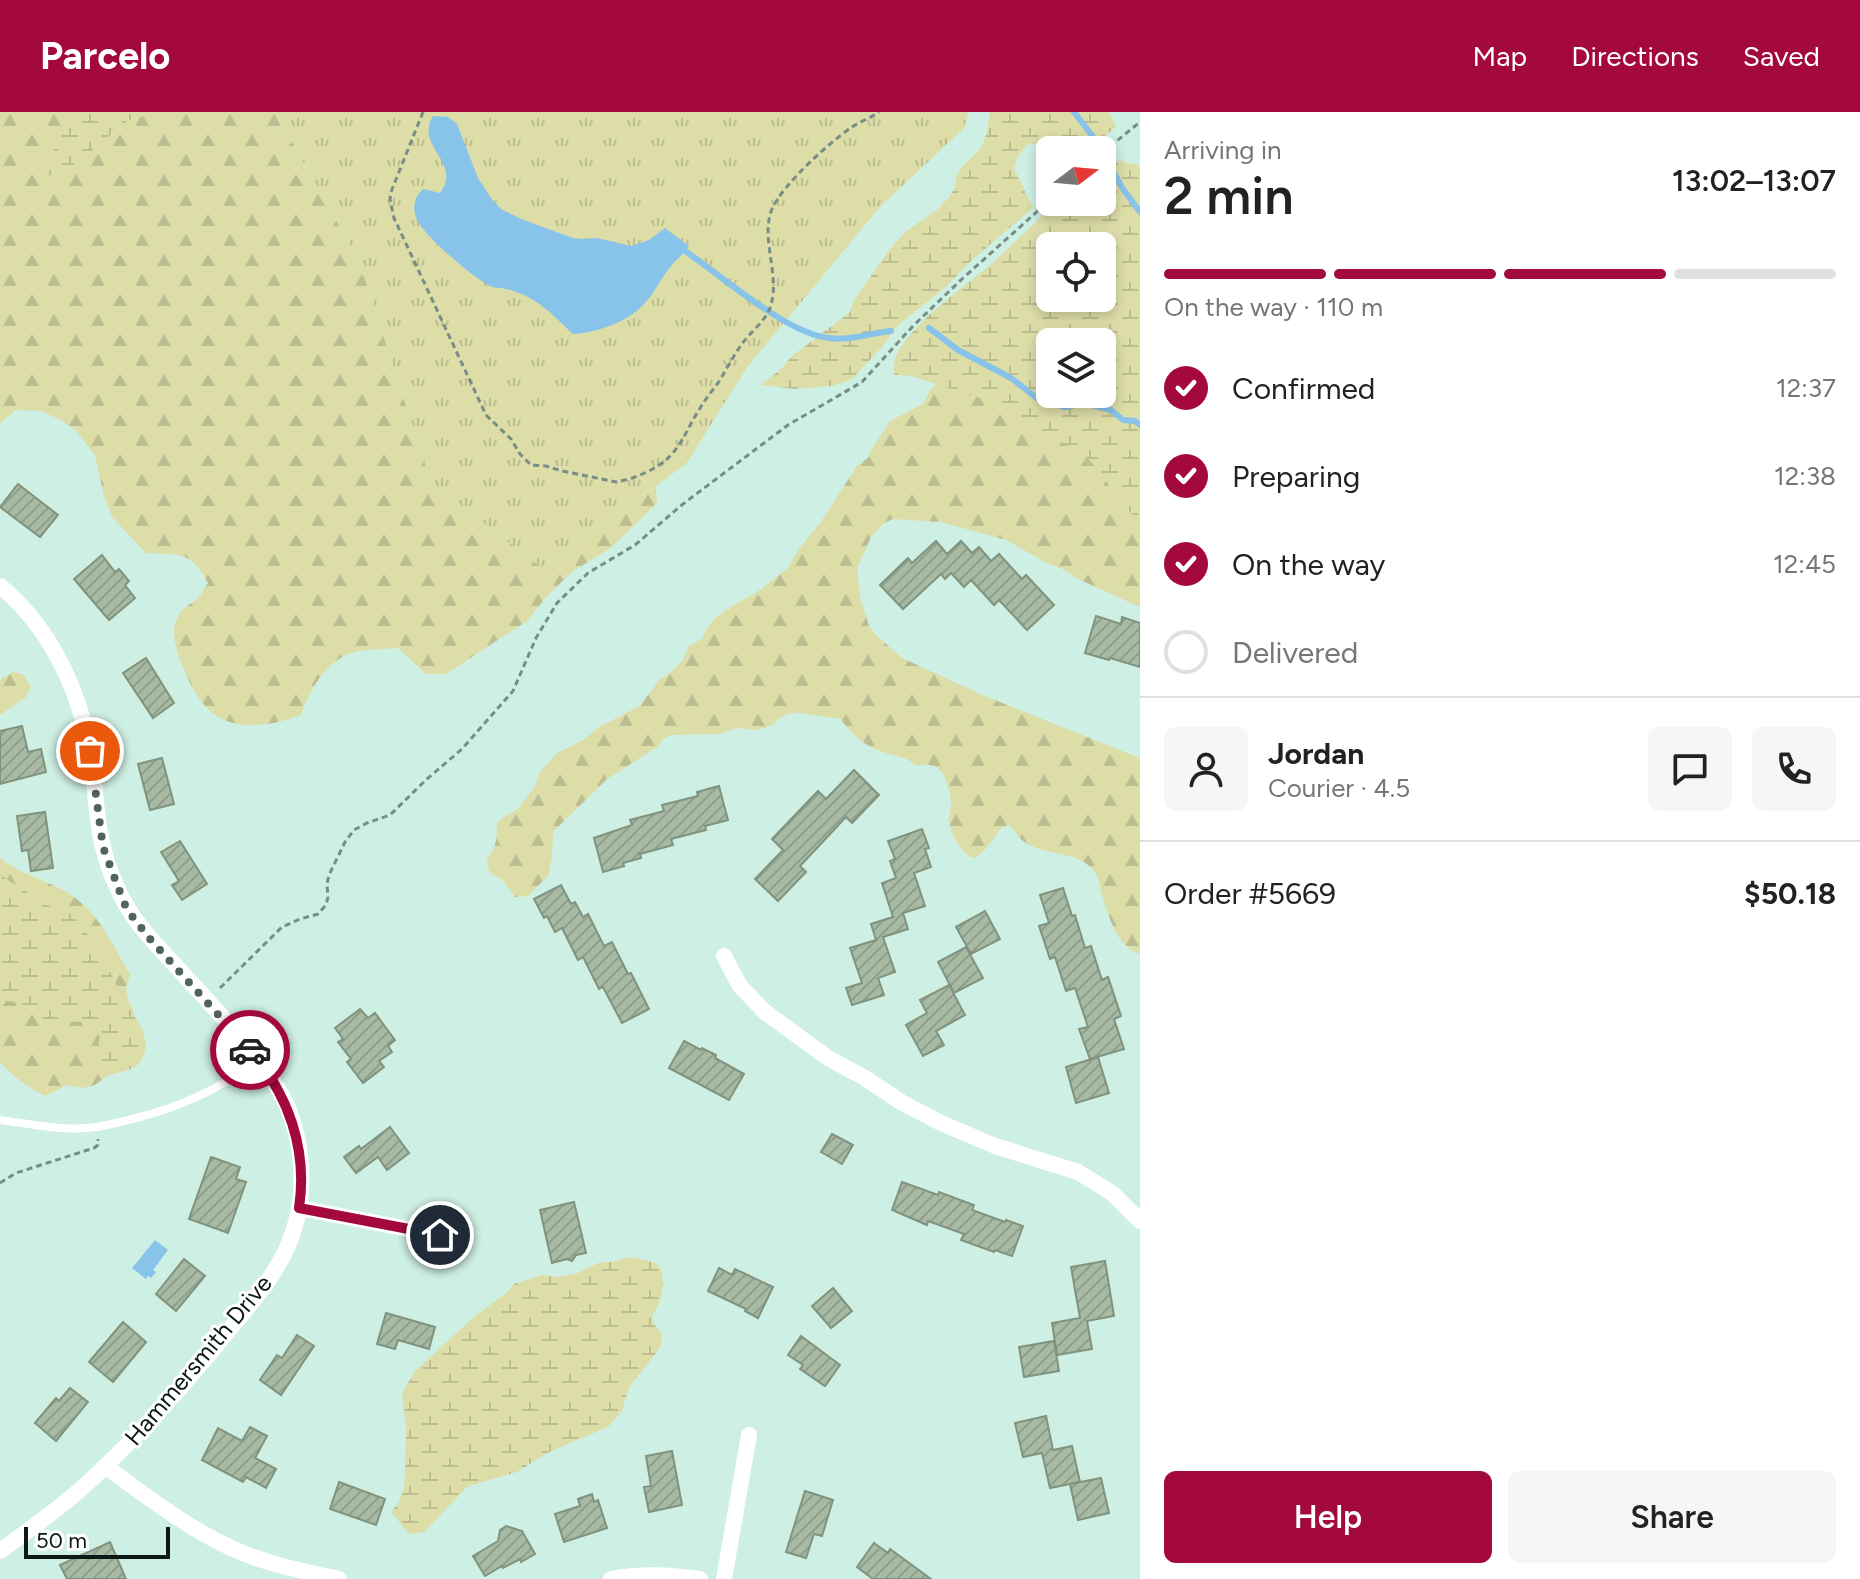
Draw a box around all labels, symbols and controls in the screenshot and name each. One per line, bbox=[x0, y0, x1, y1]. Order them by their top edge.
text: Parcelo bbox=[40, 33, 170, 79]
text: Map bbox=[1473, 39, 1527, 73]
text: Directions bbox=[1571, 39, 1699, 73]
text: Saved bbox=[1743, 39, 1820, 73]
text: Arriving in bbox=[1164, 134, 1282, 166]
north arrow bbox=[1036, 136, 1116, 216]
map controls bbox=[1036, 136, 1116, 408]
text: 13:02–13:07 bbox=[1672, 162, 1836, 199]
text: 2 min bbox=[1164, 165, 1293, 227]
button: locate bbox=[1036, 232, 1116, 312]
text: On the way · 110 m bbox=[1164, 291, 1383, 323]
button: layers bbox=[1036, 328, 1116, 408]
icon: check bbox=[1164, 366, 1208, 410]
text: Confirmed bbox=[1232, 370, 1375, 407]
text: 12:37 bbox=[1776, 372, 1836, 404]
icon: check bbox=[1164, 454, 1208, 498]
text: Preparing bbox=[1232, 458, 1360, 495]
text: 12:38 bbox=[1774, 460, 1836, 492]
icon: check bbox=[1164, 542, 1208, 586]
text: On the way bbox=[1232, 546, 1385, 583]
text: 12:45 bbox=[1773, 548, 1836, 580]
text: Delivered bbox=[1232, 634, 1358, 671]
pin bbox=[56, 717, 124, 785]
button: person bbox=[1164, 727, 1248, 811]
button: chat bbox=[1648, 727, 1732, 811]
button: phone bbox=[1752, 727, 1836, 811]
icon: bag bbox=[68, 729, 112, 773]
text: Jordan bbox=[1268, 735, 1364, 772]
text: Courier · 4.5 bbox=[1268, 772, 1410, 804]
text: Order #5669 bbox=[1164, 875, 1336, 912]
text: $50.18 bbox=[1744, 875, 1836, 912]
courier bbox=[210, 1010, 290, 1090]
icon: car bbox=[228, 1028, 272, 1072]
pin bbox=[406, 1201, 474, 1269]
icon: home bbox=[418, 1213, 462, 1257]
street label: Hammersmith Drive bbox=[118, 1269, 278, 1451]
button: Help bbox=[1164, 1471, 1492, 1563]
button: Share bbox=[1508, 1471, 1836, 1563]
scale bar bbox=[24, 1523, 170, 1559]
text: 50 m bbox=[36, 1527, 87, 1554]

